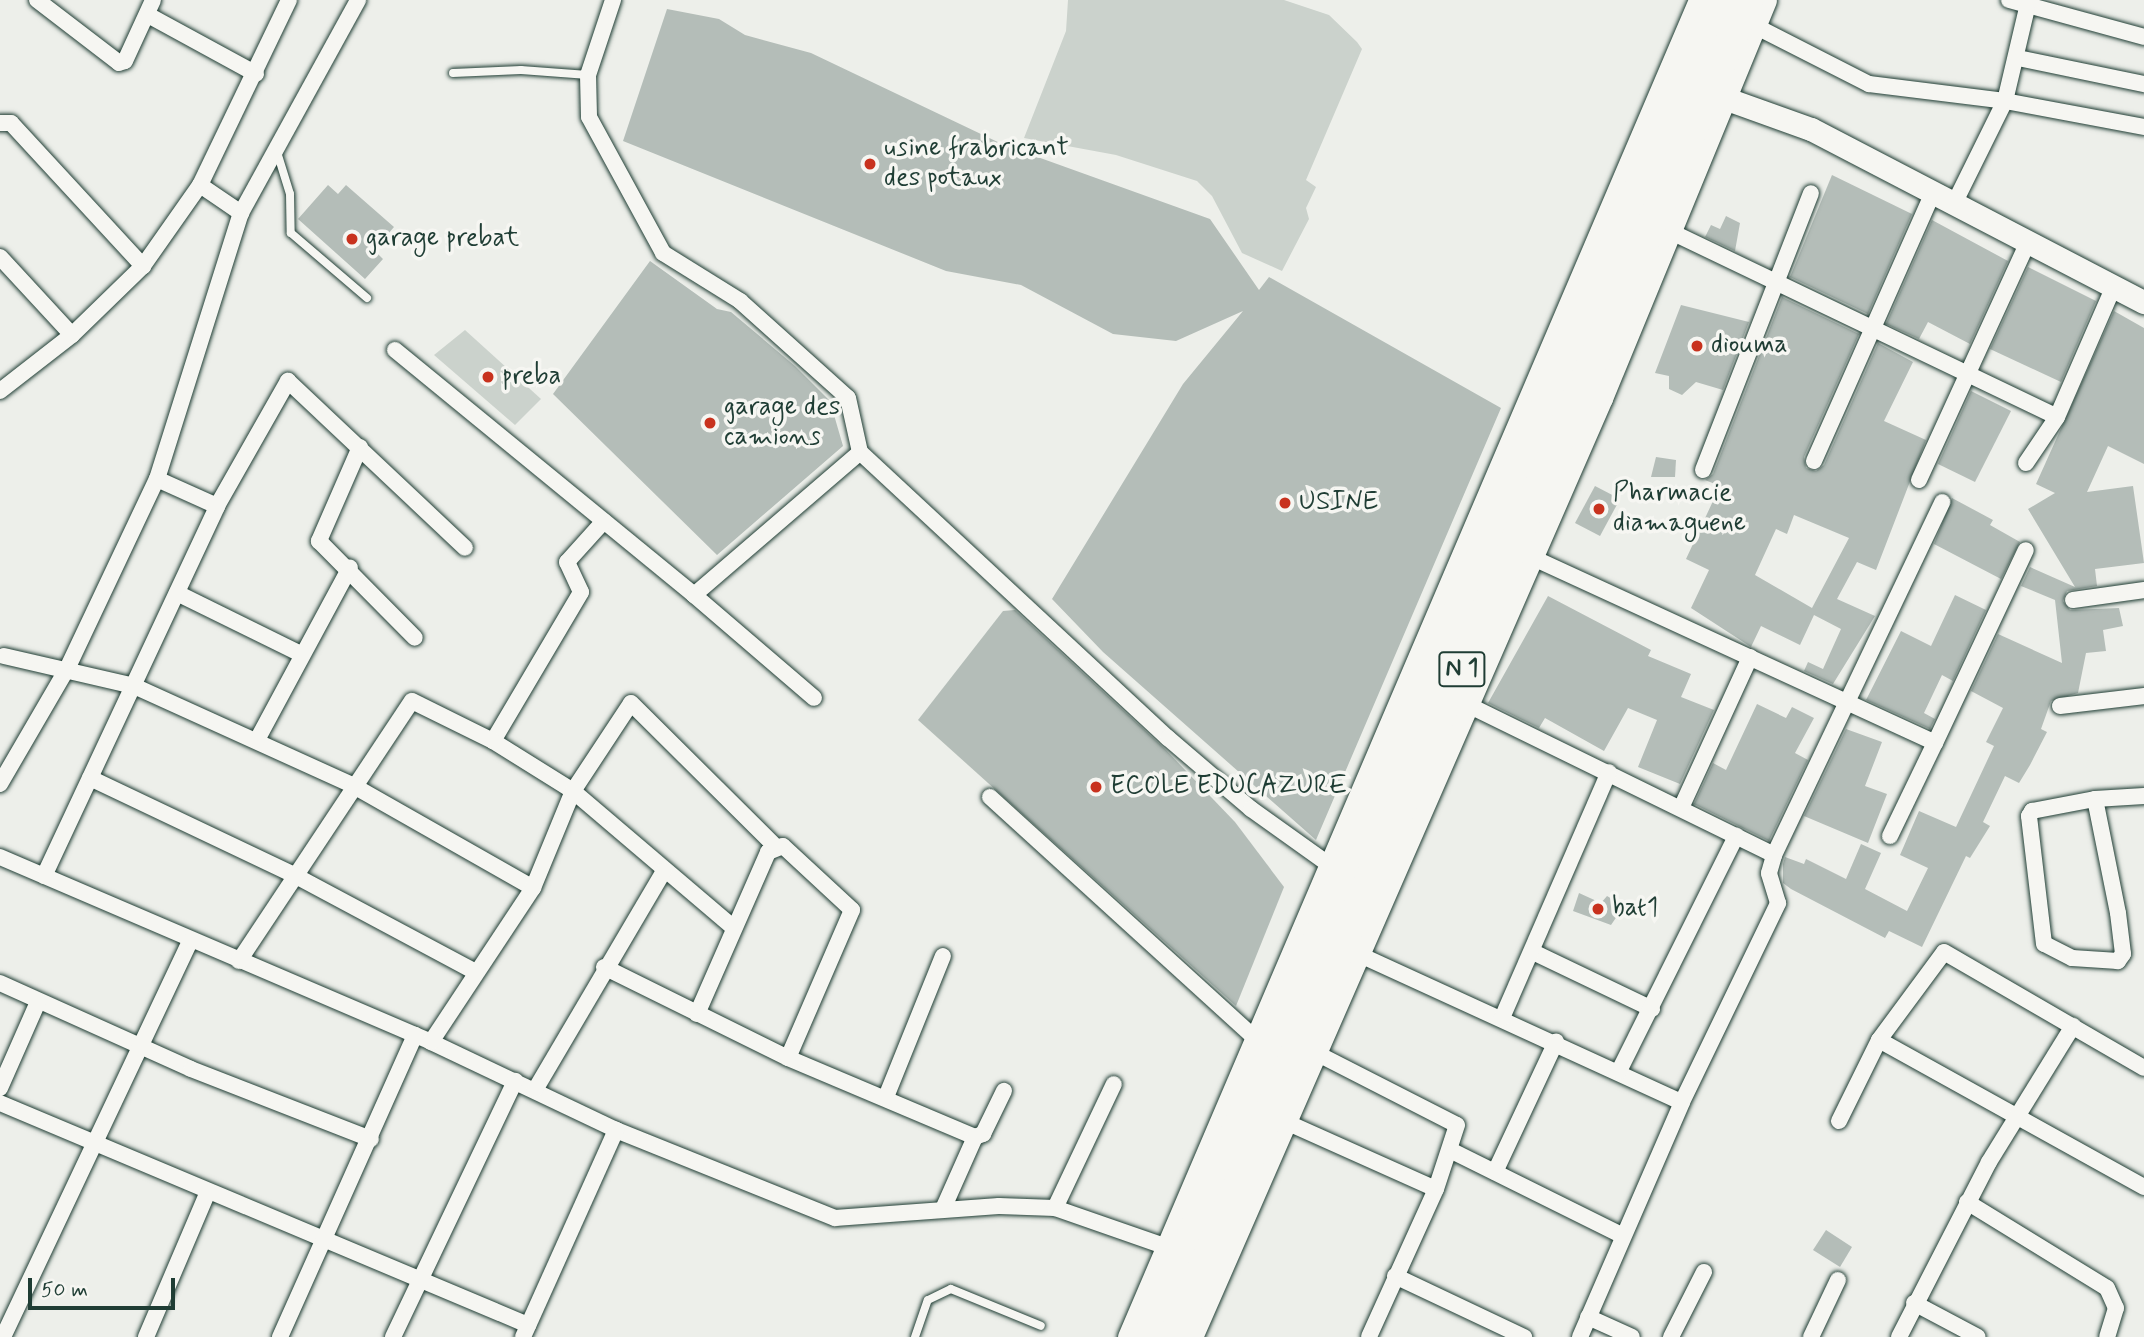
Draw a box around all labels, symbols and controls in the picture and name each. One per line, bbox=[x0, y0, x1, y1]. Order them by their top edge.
place label: usine frabricant des potaux bbox=[884, 133, 1076, 194]
marker: usine frabricant des potaux bbox=[862, 156, 878, 172]
place label: garage prebat bbox=[366, 223, 519, 255]
marker: garage prebat bbox=[344, 231, 360, 247]
place label: diouma bbox=[1711, 330, 1788, 362]
marker: diouma bbox=[1689, 338, 1705, 354]
place label: preba bbox=[502, 361, 561, 393]
marker: preba bbox=[480, 369, 496, 385]
place label: garage des camions bbox=[724, 392, 840, 453]
marker: garage des camions bbox=[702, 415, 718, 431]
place label: Pharmacie diamaguene bbox=[1613, 478, 1746, 540]
place label: USINE bbox=[1299, 487, 1378, 519]
marker: USINE bbox=[1277, 495, 1293, 511]
marker: Pharmacie diamaguene bbox=[1591, 501, 1607, 517]
road number: N 1 bbox=[1438, 648, 1486, 690]
place label: ECOLE EDUCAZURE bbox=[1110, 771, 1347, 803]
marker: ECOLE EDUCAZURE bbox=[1088, 779, 1104, 795]
place label: bat1 bbox=[1612, 893, 1658, 925]
marker: bat1 bbox=[1590, 901, 1606, 917]
scale bar bbox=[32, 1264, 178, 1308]
text: 50 m bbox=[41, 1276, 88, 1304]

